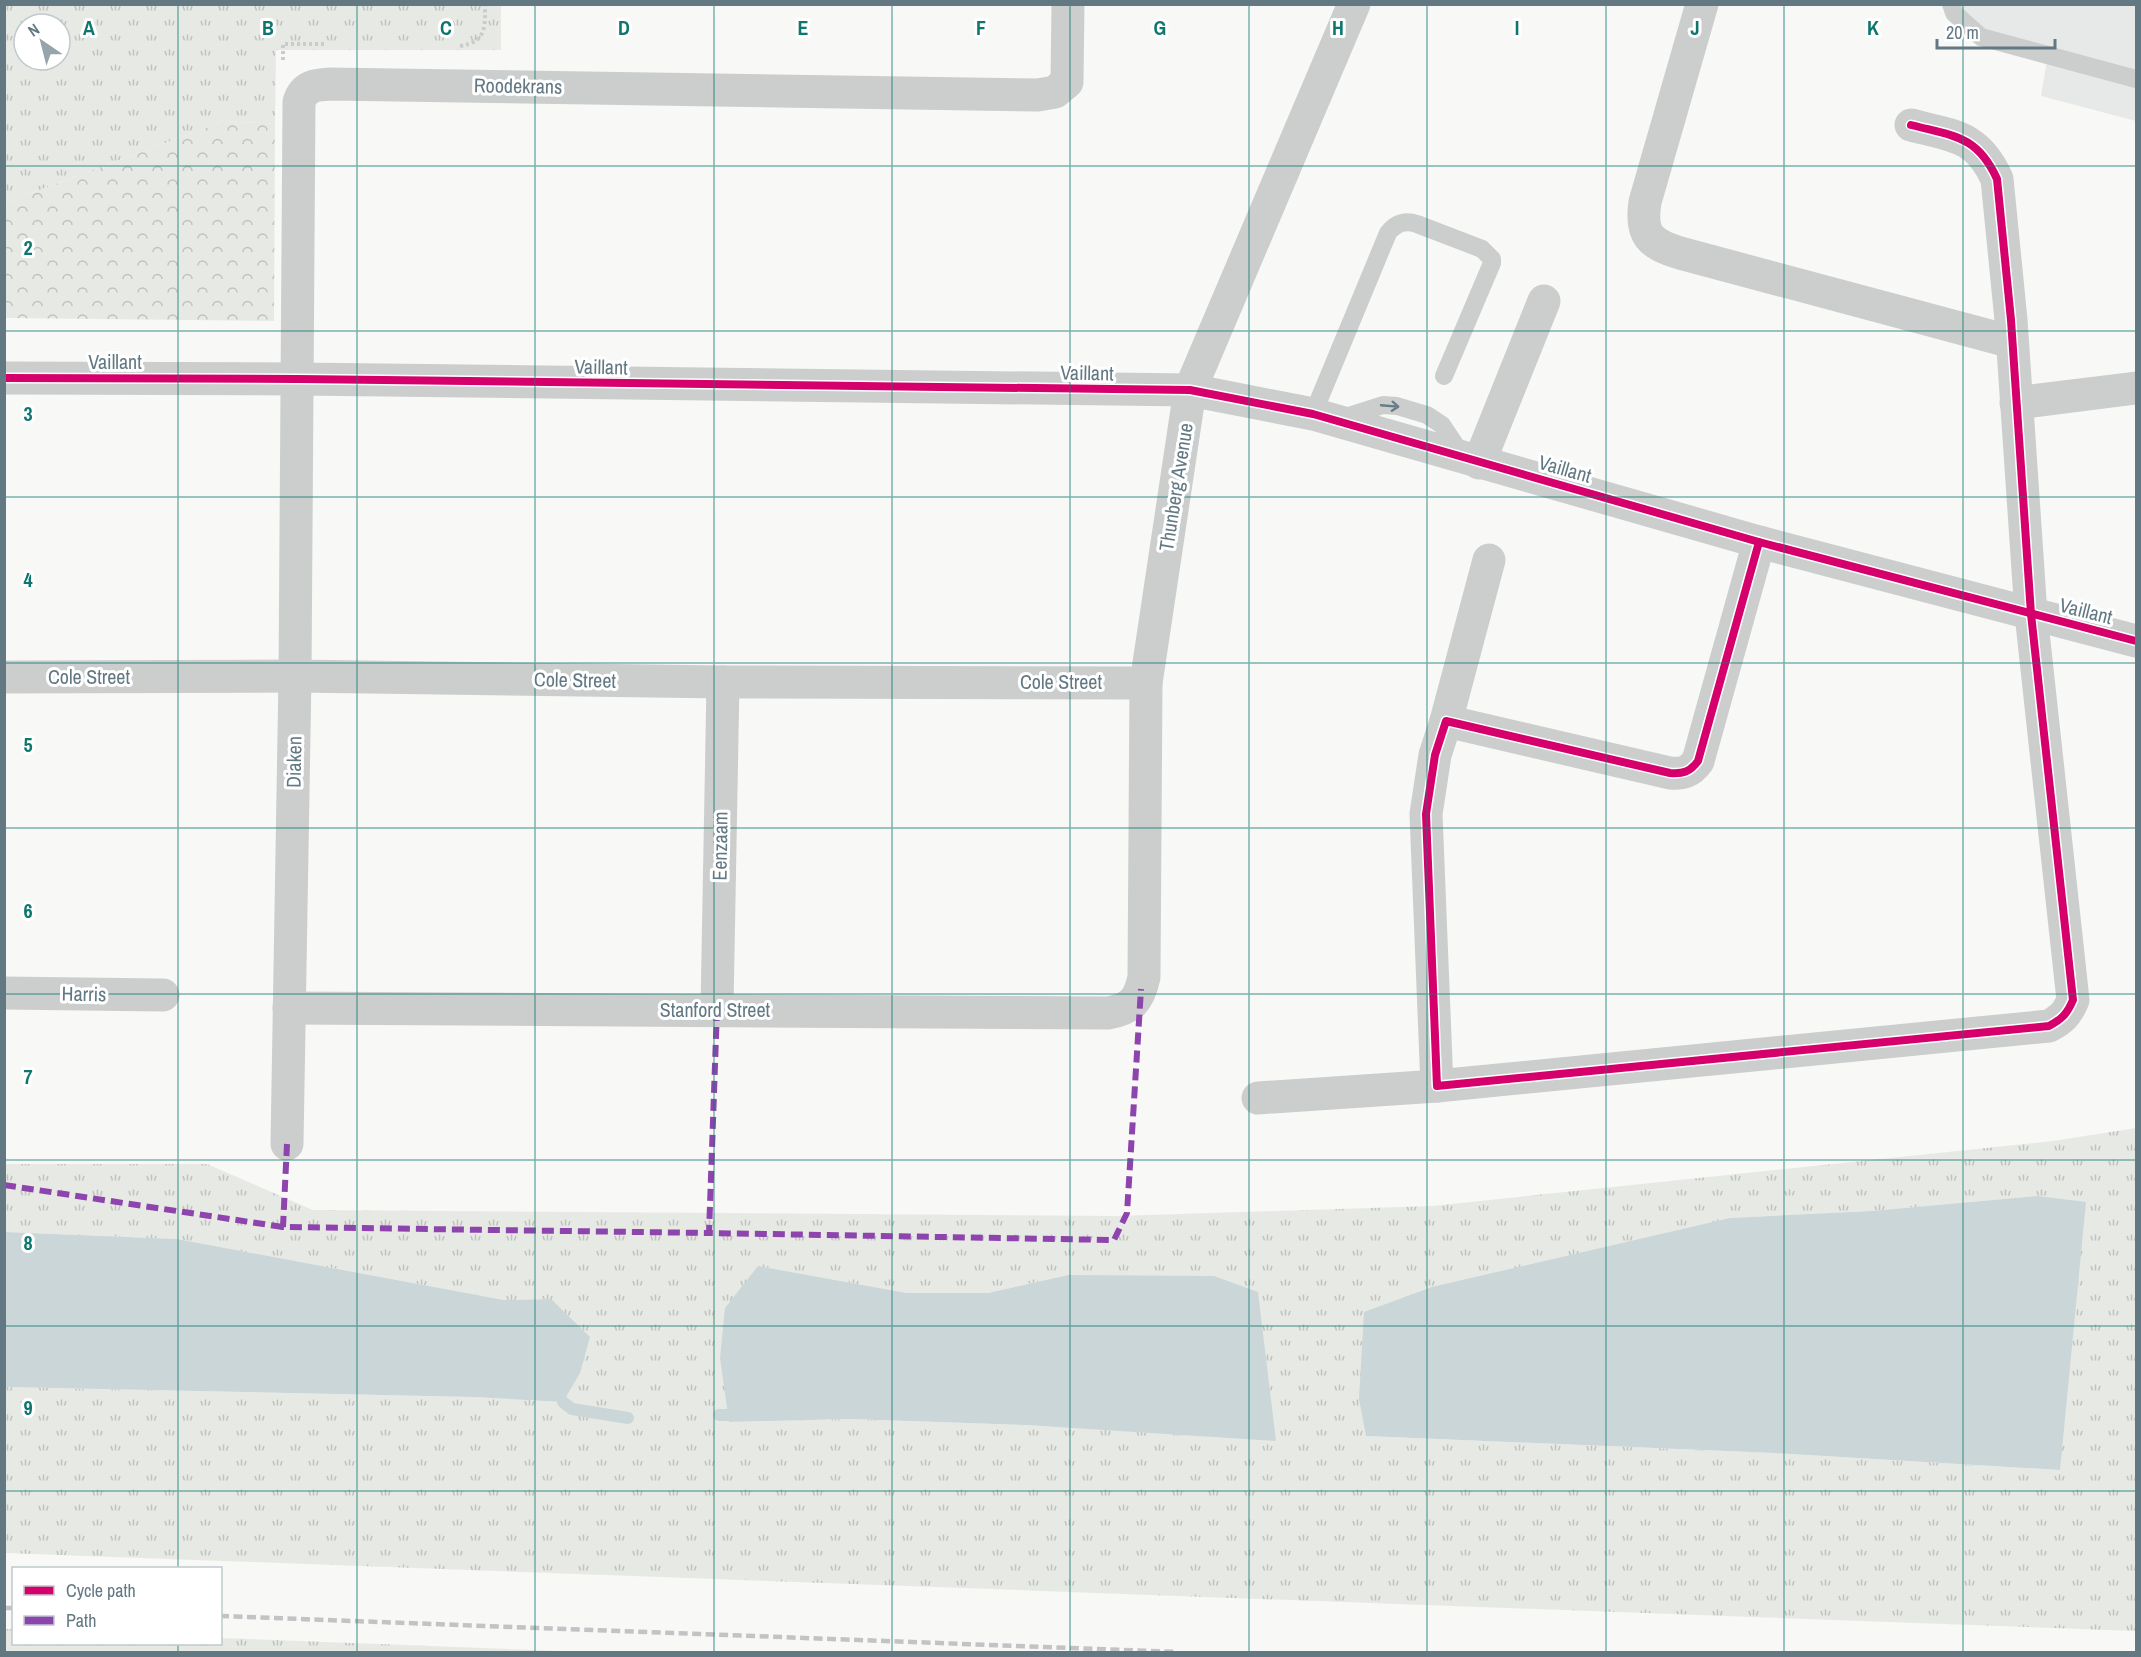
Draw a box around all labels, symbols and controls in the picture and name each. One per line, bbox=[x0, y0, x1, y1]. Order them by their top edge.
north arrow bbox=[12, 12, 72, 72]
scale bar bbox=[1937, 12, 2056, 50]
text: A bbox=[83, 14, 95, 41]
text: B bbox=[262, 14, 274, 41]
text: C bbox=[440, 14, 452, 41]
text: D bbox=[618, 14, 630, 41]
text: E bbox=[798, 14, 809, 41]
text: F bbox=[976, 14, 986, 41]
text: G bbox=[1154, 14, 1166, 41]
text: H bbox=[1332, 14, 1344, 41]
text: I bbox=[1515, 14, 1519, 41]
text: J bbox=[1690, 14, 1700, 41]
text: K bbox=[1867, 14, 1879, 41]
text: N bbox=[23, 18, 44, 41]
text: 20 m bbox=[1946, 20, 1979, 45]
street label: Roodekrans bbox=[474, 71, 562, 100]
text: 2 bbox=[23, 234, 33, 261]
street label: Vaillant bbox=[88, 348, 142, 375]
street label: Vaillant bbox=[574, 353, 628, 380]
street label: Vaillant bbox=[1060, 359, 1114, 386]
text: 3 bbox=[23, 400, 33, 427]
one-way arrow bbox=[1380, 401, 1400, 412]
street label: Thunberg Avenue bbox=[1152, 421, 1199, 553]
street label: Vaillant bbox=[1536, 448, 1595, 489]
text: 4 bbox=[23, 566, 33, 593]
street label: Vaillant bbox=[2057, 591, 2116, 630]
street label: Cole Street bbox=[48, 663, 130, 690]
street label: Cole Street bbox=[534, 665, 617, 694]
street label: Cole Street bbox=[1020, 668, 1102, 695]
text: 5 bbox=[23, 731, 33, 758]
street label: Diaken bbox=[280, 736, 307, 788]
street label: Eenzaam bbox=[705, 811, 734, 881]
text: 6 bbox=[23, 897, 33, 924]
street label: Harris bbox=[61, 980, 107, 1007]
street label: Stanford Street bbox=[660, 996, 771, 1023]
text: 7 bbox=[23, 1063, 33, 1090]
text: 8 bbox=[23, 1229, 33, 1256]
text: 9 bbox=[23, 1394, 33, 1421]
legend bbox=[12, 1567, 222, 1645]
text: Cycle path bbox=[66, 1578, 136, 1603]
text: Path bbox=[66, 1608, 96, 1633]

